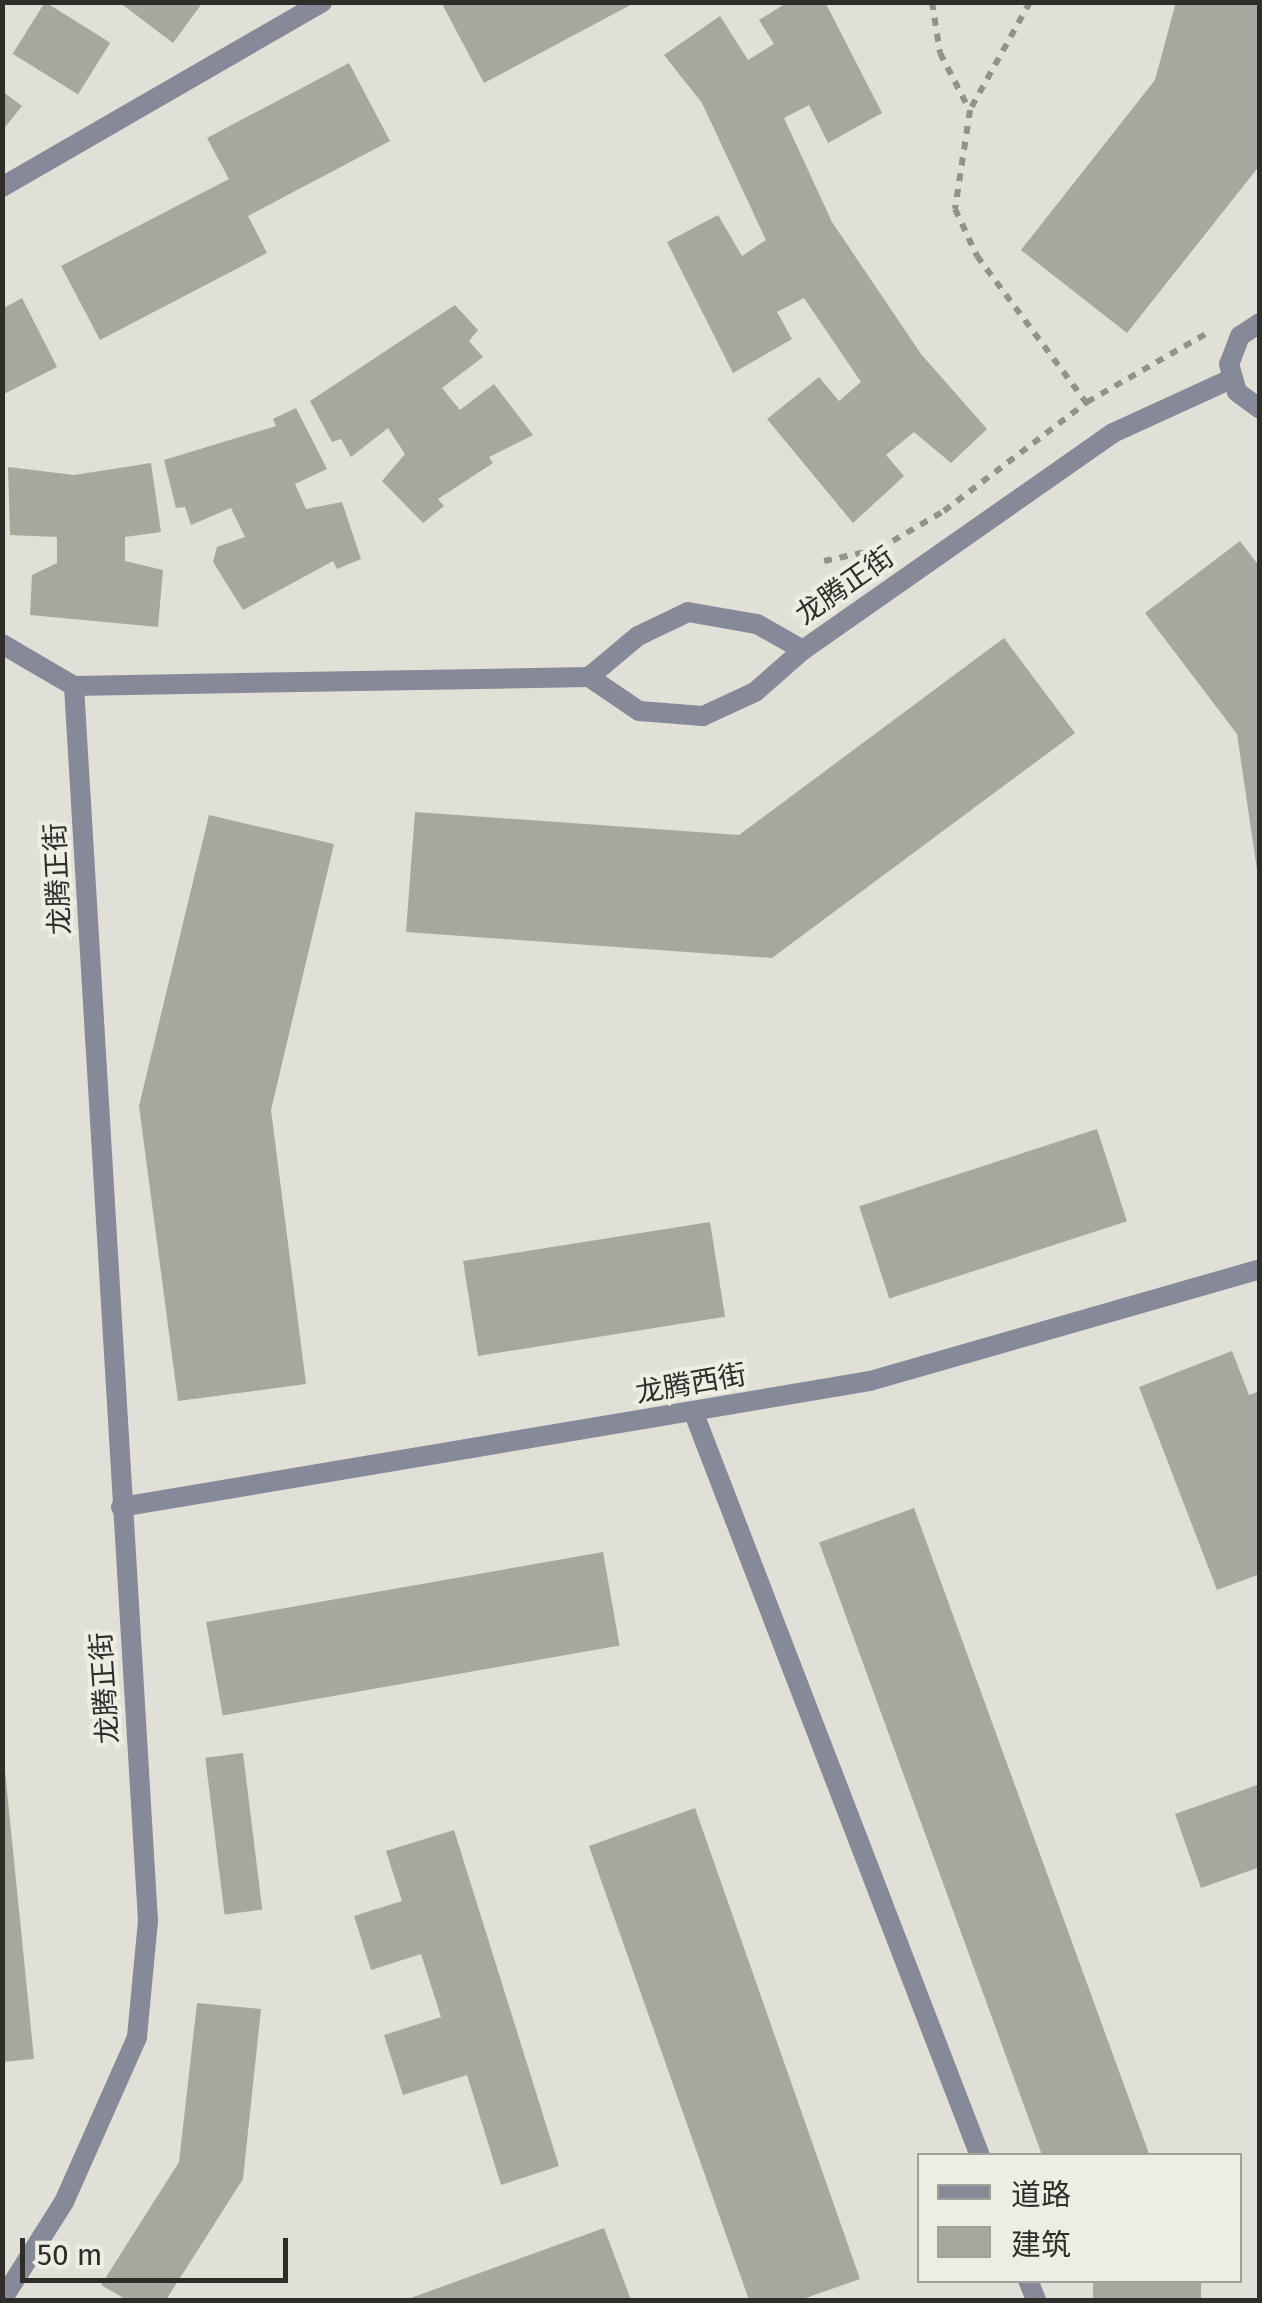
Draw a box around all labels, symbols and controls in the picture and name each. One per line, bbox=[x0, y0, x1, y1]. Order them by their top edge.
street label: 龙腾正街 bbox=[789, 540, 901, 632]
street label: 龙腾正街 bbox=[38, 822, 78, 936]
street label: 龙腾西街 bbox=[633, 1358, 749, 1410]
street label: 龙腾正街 bbox=[84, 1631, 126, 1745]
legend bbox=[917, 2153, 1242, 2283]
text: 道路 bbox=[1011, 2177, 1071, 2213]
scale bar bbox=[25, 2218, 292, 2280]
text: 建筑 bbox=[1011, 2227, 1071, 2263]
text: 50 m bbox=[37, 2237, 102, 2273]

